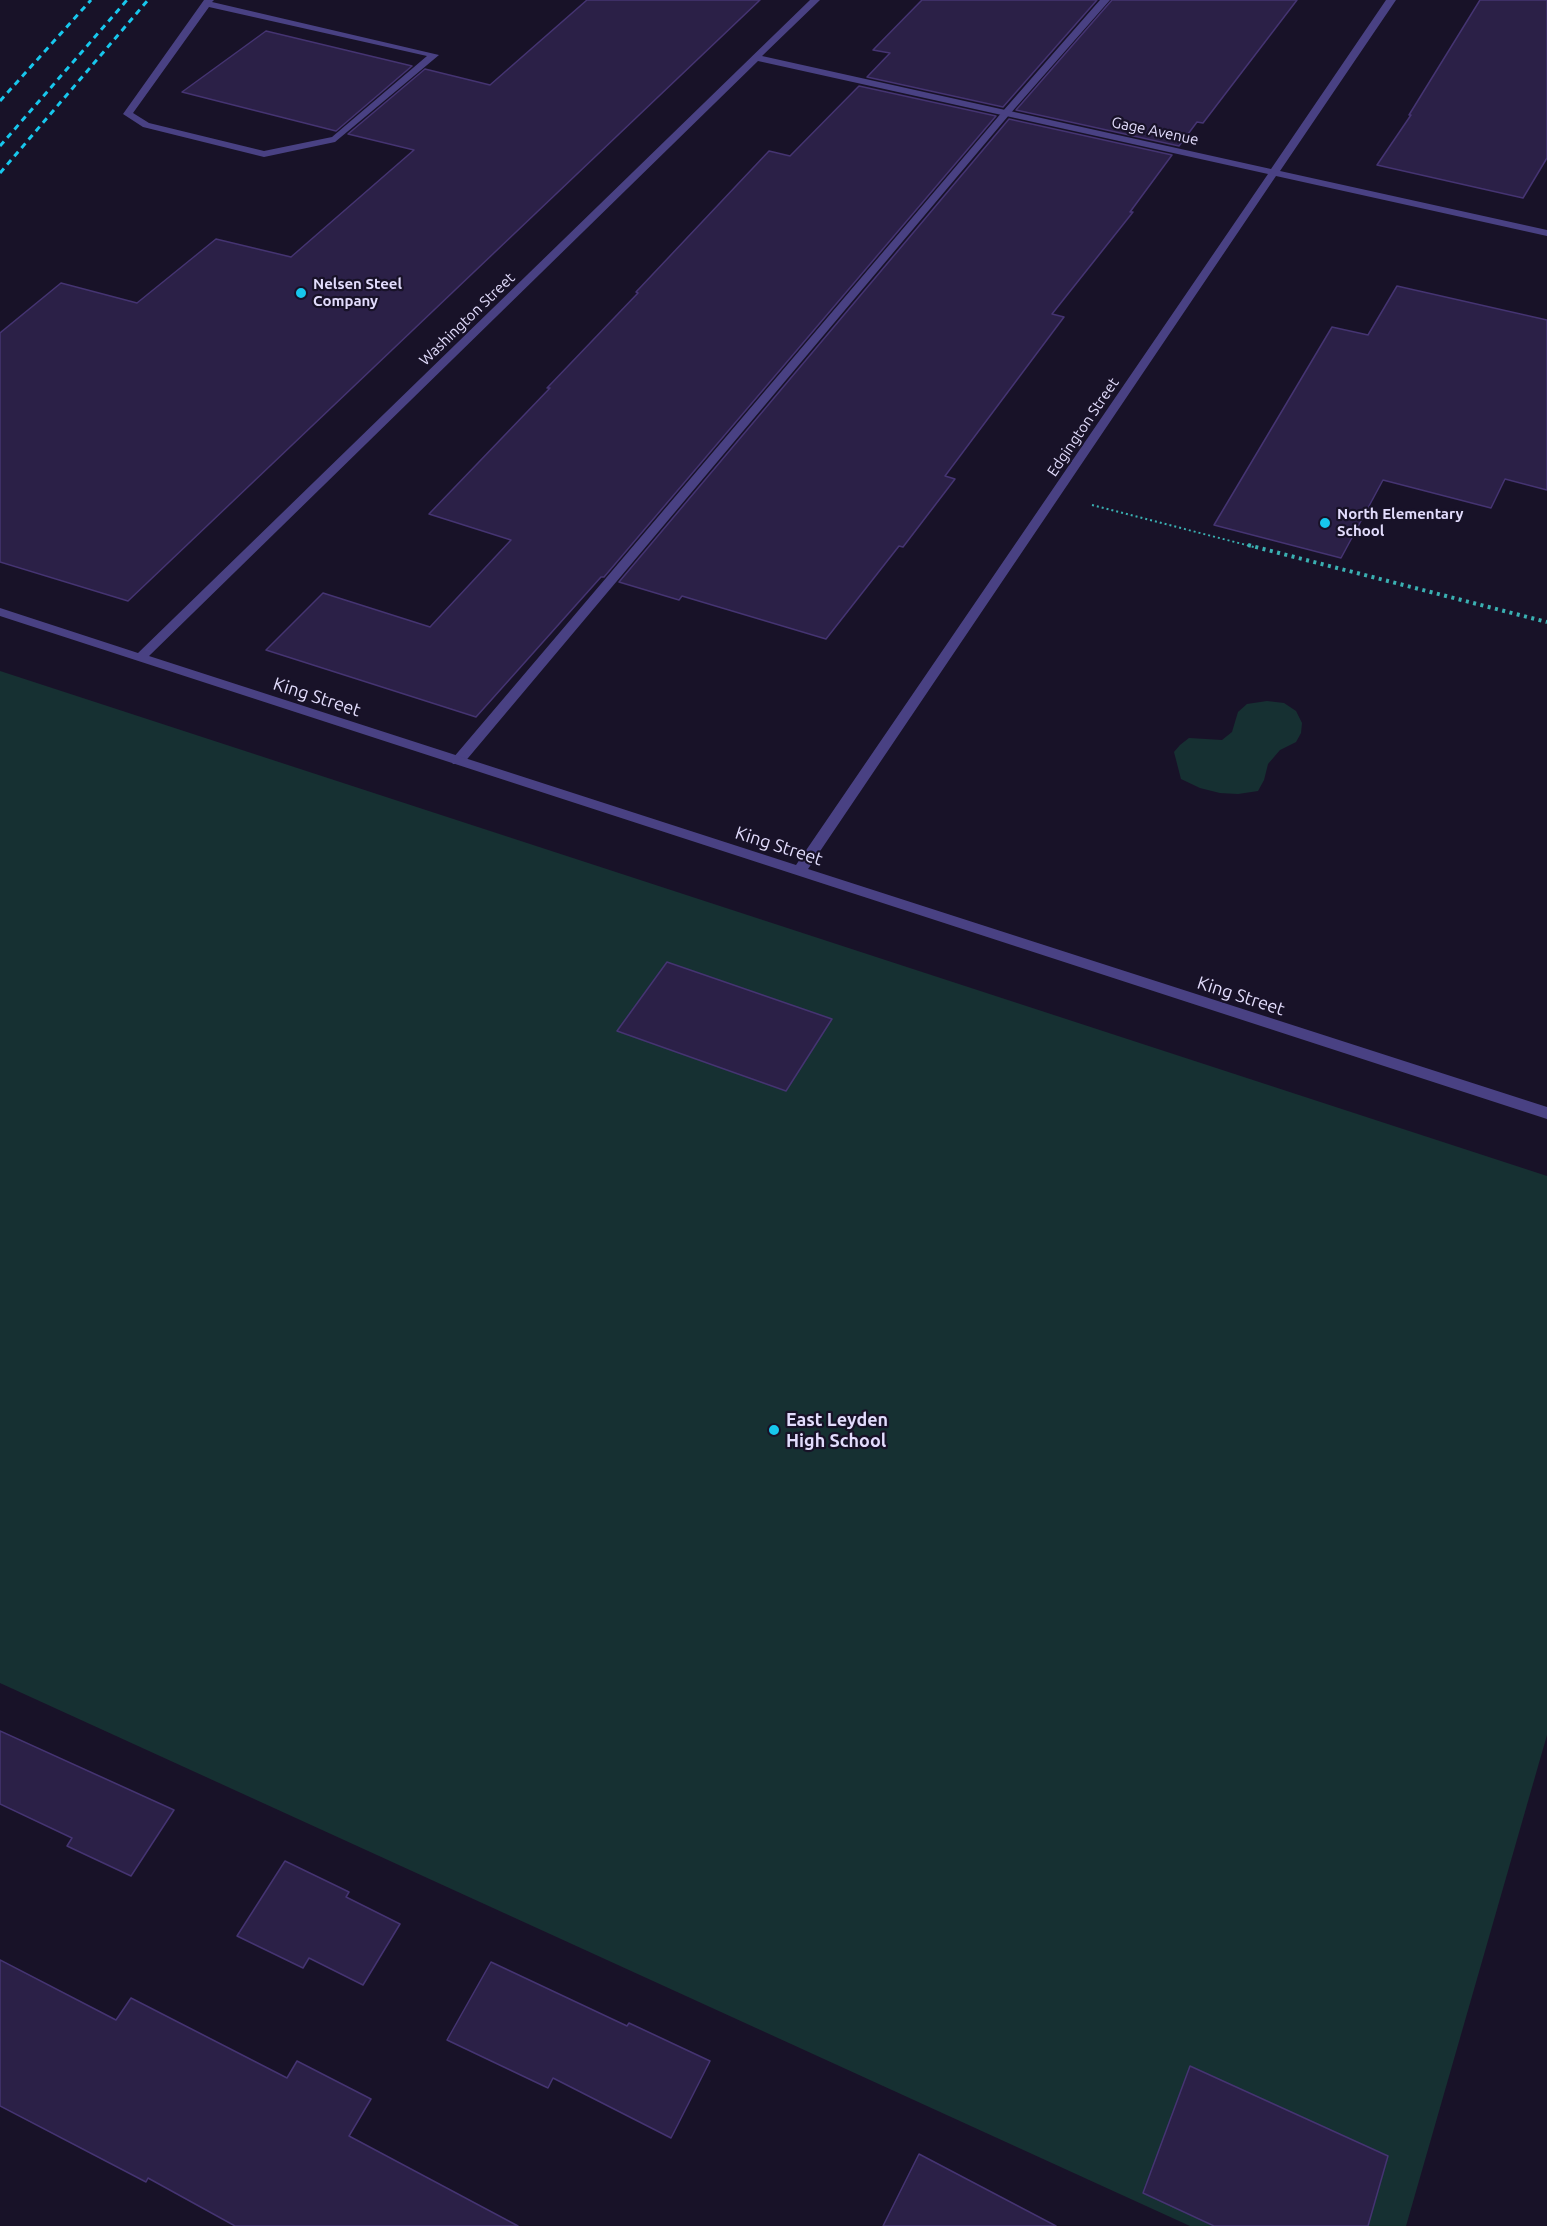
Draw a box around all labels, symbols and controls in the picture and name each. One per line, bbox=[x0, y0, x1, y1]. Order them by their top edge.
street label: Gage Avenue bbox=[1110, 113, 1200, 149]
street label: Washington Street bbox=[416, 269, 518, 369]
place label: Nelsen Steel Company bbox=[313, 275, 402, 310]
marker: Nelsen Steel Company bbox=[294, 286, 308, 300]
street label: Edgington Street bbox=[1043, 374, 1123, 480]
place label: North Elementary School bbox=[1337, 505, 1464, 540]
marker: North Elementary School bbox=[1318, 516, 1332, 530]
street label: King Street bbox=[271, 673, 363, 721]
street label: King Street bbox=[733, 822, 825, 870]
street label: King Street bbox=[1195, 972, 1287, 1020]
place label: East Leyden High School bbox=[786, 1409, 888, 1452]
marker: East Leyden High School bbox=[767, 1423, 781, 1437]

